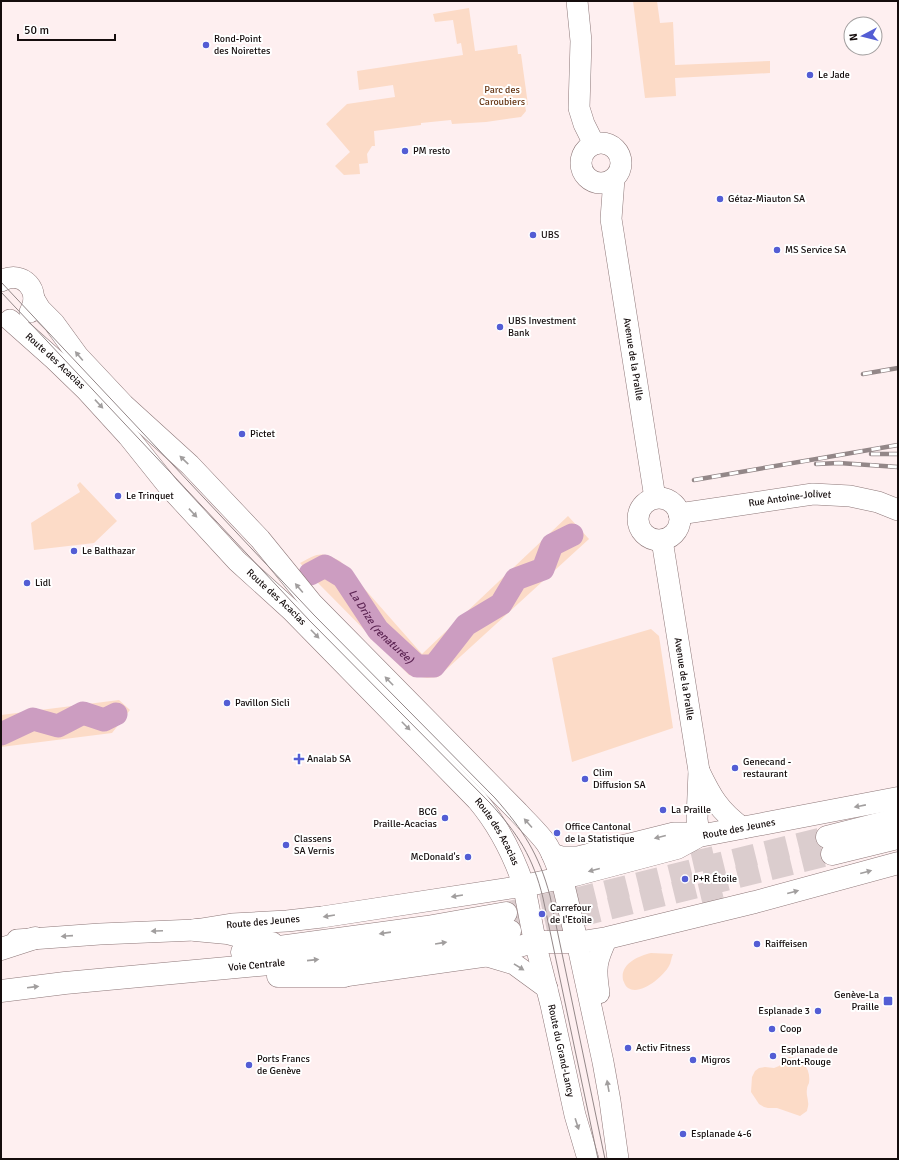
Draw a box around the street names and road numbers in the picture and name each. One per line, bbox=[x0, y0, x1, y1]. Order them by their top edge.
street label: Avenue de la Praille bbox=[621, 317, 646, 402]
street label: Route des Acacias bbox=[23, 330, 88, 392]
street label: Rue Antoine-Jolivet bbox=[748, 488, 832, 510]
street label: Route des Acacias bbox=[244, 567, 309, 628]
street label: Avenue de la Praille bbox=[672, 637, 696, 721]
street label: Route des Acacias bbox=[472, 796, 522, 868]
street label: Route des Jeunes bbox=[702, 816, 777, 842]
street label: Route des Jeunes bbox=[226, 913, 301, 931]
street label: Voie Centrale bbox=[228, 957, 286, 974]
street label: Route du Grand-Lancy bbox=[545, 1003, 577, 1098]

